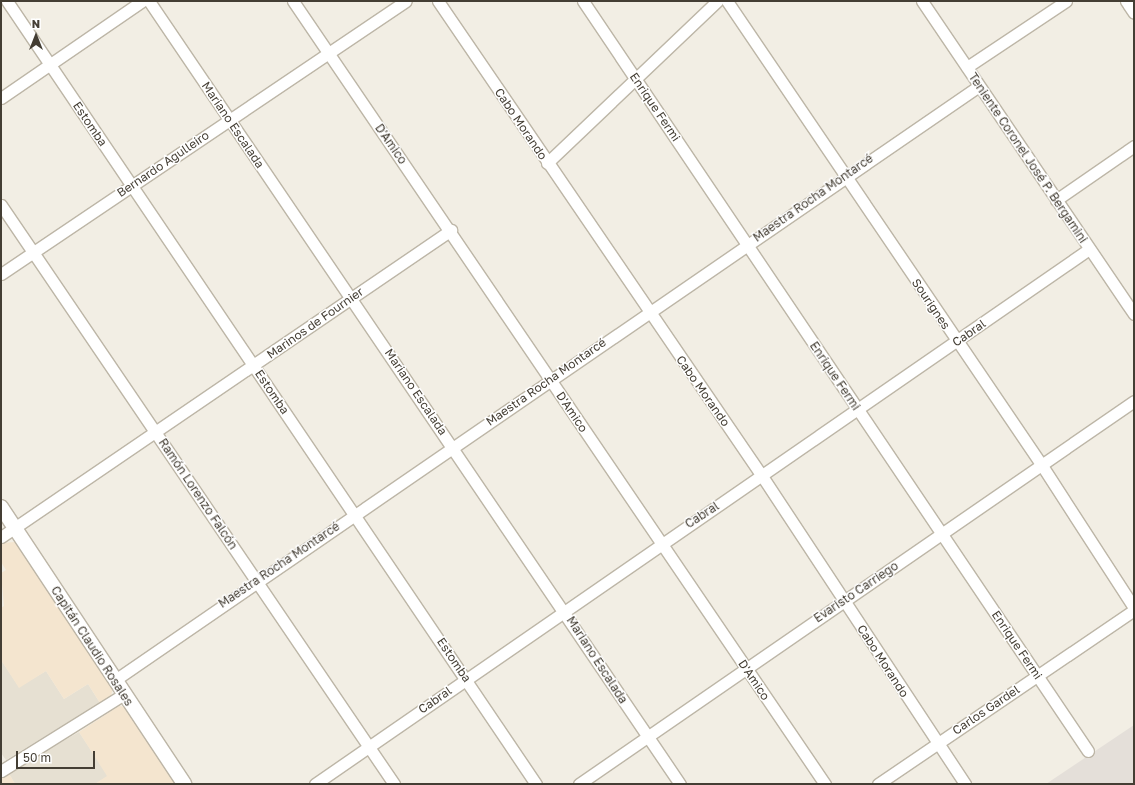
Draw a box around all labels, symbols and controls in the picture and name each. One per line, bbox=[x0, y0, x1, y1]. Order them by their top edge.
north arrow bbox=[16, 16, 56, 56]
text: N bbox=[32, 17, 40, 30]
street label: Enrique Fermi bbox=[627, 70, 683, 144]
street label: Teniente Coronel José P. Bergamini bbox=[965, 70, 1091, 246]
street label: Mariano Escalada bbox=[199, 79, 267, 171]
street label: Cabo Morando bbox=[492, 85, 550, 163]
street label: Estomba bbox=[70, 99, 110, 149]
street label: D'Amico bbox=[372, 121, 410, 167]
street label: Bernardo Agulleiro bbox=[114, 128, 212, 200]
street label: Maestra Rocha Montarcé bbox=[750, 151, 876, 245]
street label: Sourignes bbox=[909, 276, 953, 332]
street label: Marinos de Fournier bbox=[264, 284, 366, 362]
street label: Cabral bbox=[950, 316, 988, 350]
street label: Maestra Rocha Montarcé bbox=[483, 335, 609, 429]
street label: Enrique Fermi bbox=[807, 339, 863, 413]
street label: Mariano Escalada bbox=[382, 346, 450, 438]
street label: Cabo Morando bbox=[673, 353, 733, 429]
street label: Estomba bbox=[252, 367, 292, 417]
street label: D'Amico bbox=[553, 389, 591, 435]
street label: Ramón Lorenzo Falcón bbox=[155, 436, 241, 552]
street label: Cabral bbox=[682, 499, 722, 531]
street label: Maestra Rocha Montarcé bbox=[216, 519, 342, 611]
street label: Evaristo Carriego bbox=[811, 558, 901, 626]
street label: Capitán Claudio Rosales bbox=[48, 583, 136, 709]
street label: Enrique Fermi bbox=[989, 608, 1045, 682]
street label: Mariano Escalada bbox=[563, 614, 631, 706]
street label: Cabo Morando bbox=[854, 622, 912, 700]
street label: Estomba bbox=[434, 635, 474, 685]
street label: D'Amico bbox=[735, 657, 773, 703]
street label: Carlos Gardel bbox=[950, 682, 1022, 738]
street label: Cabral bbox=[416, 683, 454, 717]
scale bar bbox=[18, 743, 97, 769]
text: 50 m bbox=[23, 750, 51, 765]

